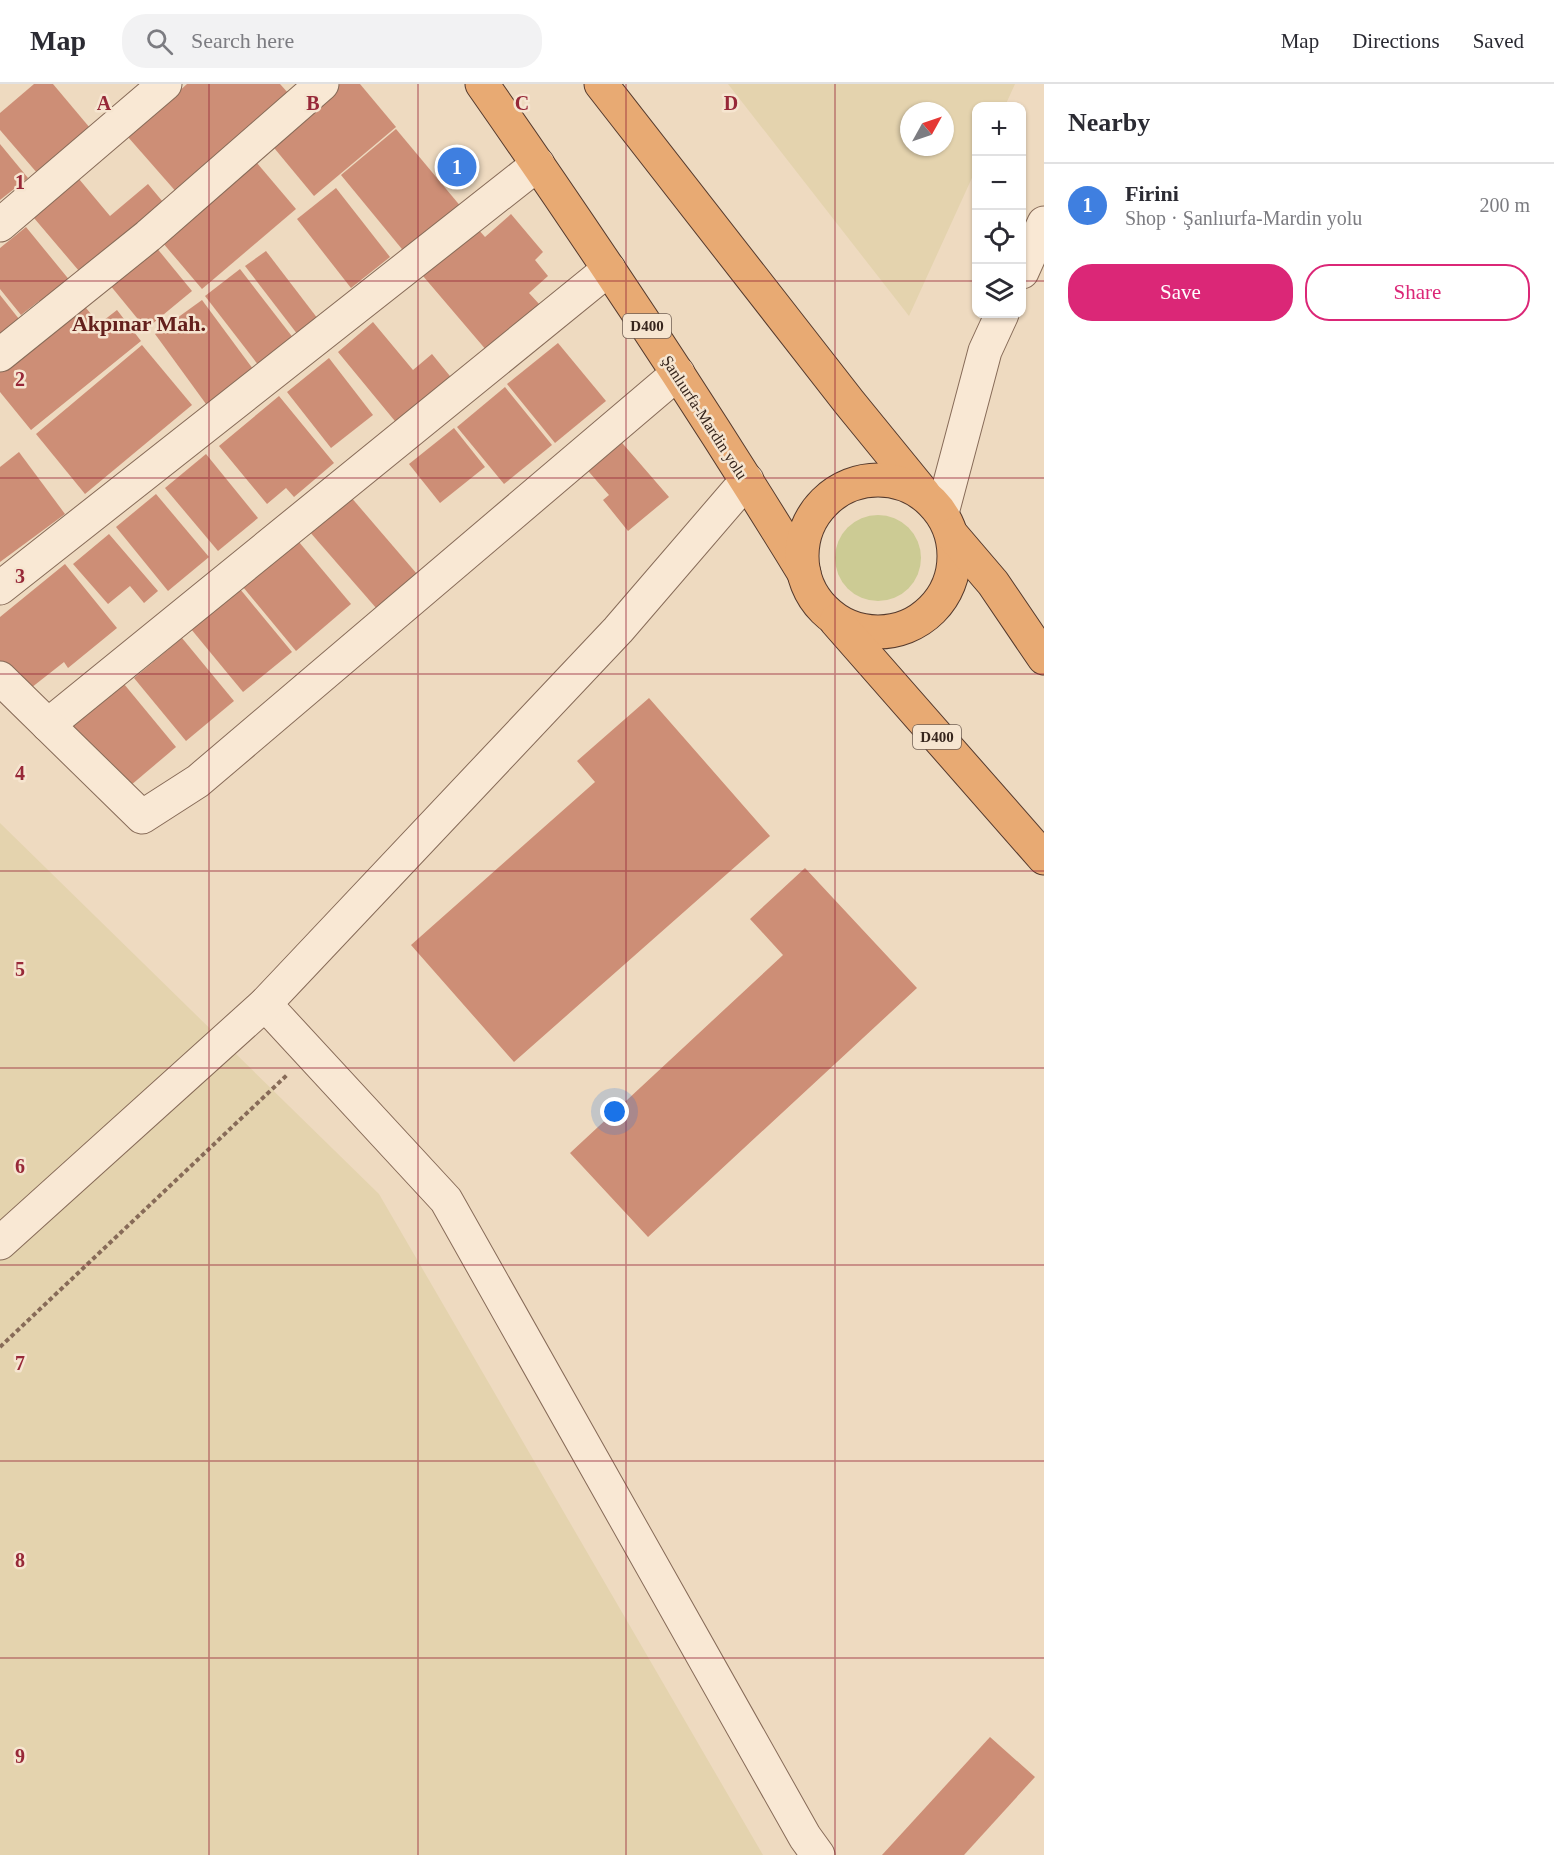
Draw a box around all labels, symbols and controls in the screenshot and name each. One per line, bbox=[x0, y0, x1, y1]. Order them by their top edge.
search box bbox=[122, 14, 542, 68]
text: Map bbox=[30, 25, 86, 56]
icon: search bbox=[143, 25, 176, 58]
text: Search here bbox=[191, 28, 294, 53]
text: Map bbox=[1281, 29, 1319, 53]
text: Directions bbox=[1352, 29, 1440, 53]
text: Saved bbox=[1473, 29, 1524, 53]
text: A bbox=[97, 92, 112, 114]
text: B bbox=[306, 92, 320, 114]
text: C bbox=[515, 92, 529, 114]
text: D bbox=[724, 92, 738, 114]
north arrow bbox=[900, 102, 954, 156]
map controls bbox=[972, 102, 1026, 318]
button: + bbox=[972, 102, 1026, 156]
text: Nearby bbox=[1068, 108, 1150, 137]
pin: 1 bbox=[438, 144, 476, 190]
button: − bbox=[972, 156, 1026, 210]
text: 1 bbox=[15, 171, 25, 193]
text: Firini bbox=[1125, 181, 1179, 206]
text: 1 bbox=[1083, 194, 1093, 216]
text: 200 m bbox=[1479, 194, 1530, 216]
text: Shop · Şanlıurfa-Mardin yolu bbox=[1125, 207, 1362, 229]
button: locate bbox=[972, 210, 1026, 264]
button: layers bbox=[972, 264, 1026, 318]
button: Save bbox=[1068, 264, 1293, 321]
button: Share bbox=[1305, 264, 1530, 321]
district label: Akpınar Mah. bbox=[72, 311, 206, 336]
road number: D400 bbox=[623, 314, 671, 338]
street label: Şanlıurfa-Mardin yolu bbox=[658, 352, 751, 483]
text: 2 bbox=[15, 368, 25, 390]
text: 3 bbox=[15, 565, 25, 587]
road number: D400 bbox=[913, 725, 961, 749]
text: 4 bbox=[15, 762, 25, 784]
text: 5 bbox=[15, 958, 25, 980]
your location bbox=[600, 1097, 629, 1126]
text: 6 bbox=[15, 1155, 25, 1177]
text: 7 bbox=[15, 1352, 25, 1374]
text: 8 bbox=[15, 1549, 25, 1571]
text: 9 bbox=[15, 1745, 25, 1767]

